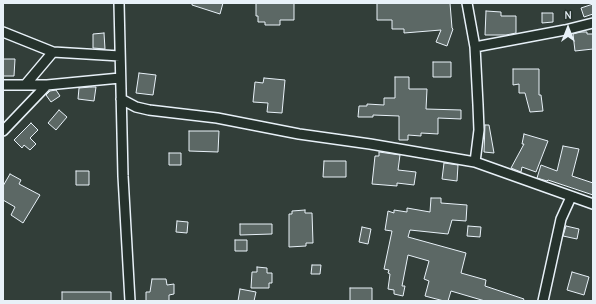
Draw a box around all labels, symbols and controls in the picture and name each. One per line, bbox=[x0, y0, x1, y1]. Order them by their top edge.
north arrow bbox=[548, 8, 588, 48]
text: N bbox=[564, 9, 572, 22]

